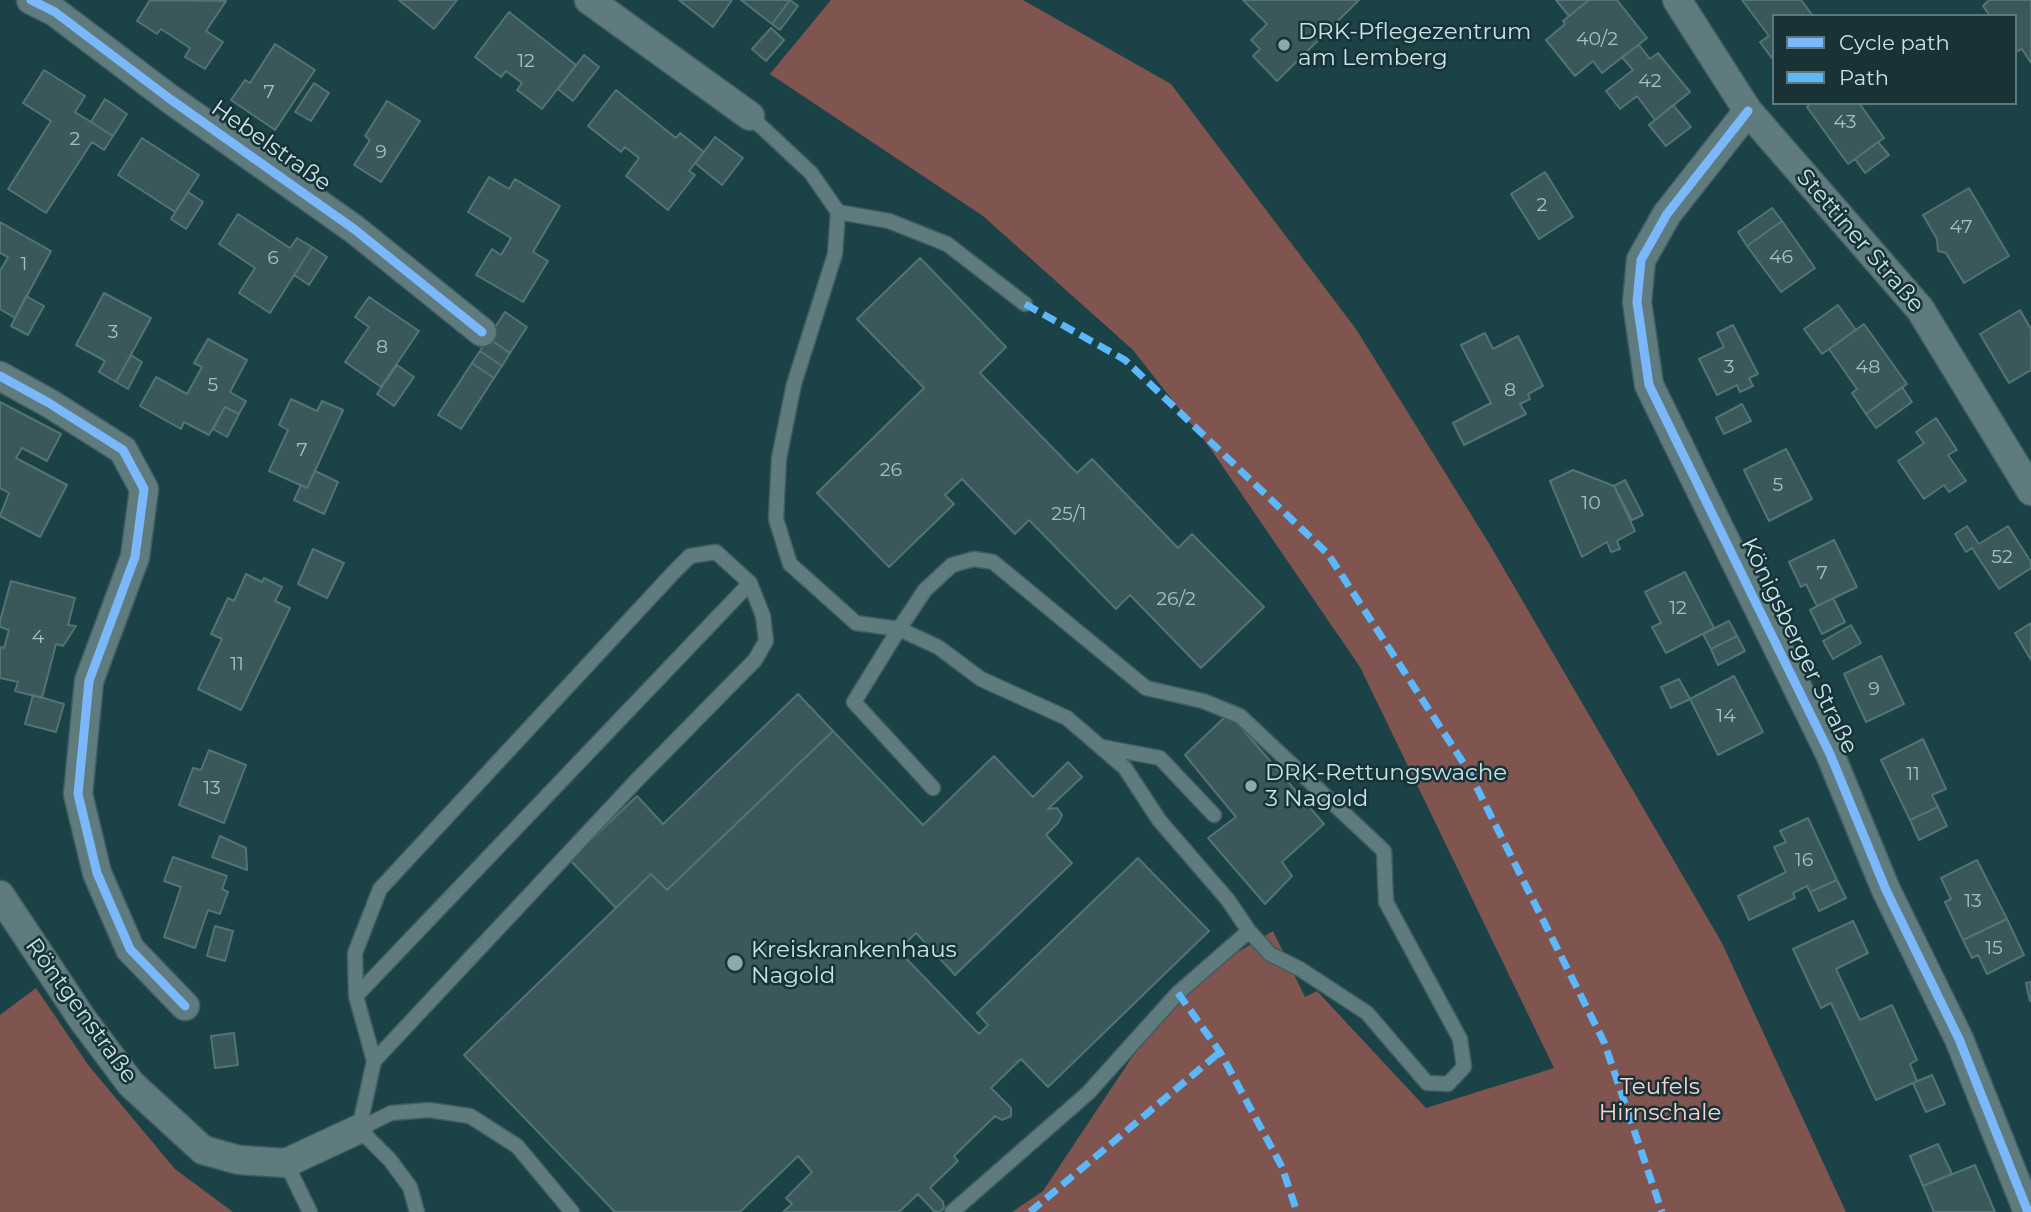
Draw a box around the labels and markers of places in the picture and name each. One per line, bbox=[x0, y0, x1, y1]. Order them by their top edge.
place label: DRK-Pflegezentrum am Lemberg bbox=[1298, 18, 1531, 72]
marker: DRK-Pflegezentrum am Lemberg bbox=[1276, 37, 1292, 53]
place label: DRK-Rettungswache 3 Nagold bbox=[1265, 759, 1507, 813]
marker: DRK-Rettungswache 3 Nagold bbox=[1243, 778, 1259, 794]
place label: Kreiskrankenhaus Nagold bbox=[751, 936, 957, 990]
marker: Kreiskrankenhaus Nagold bbox=[725, 953, 745, 973]

